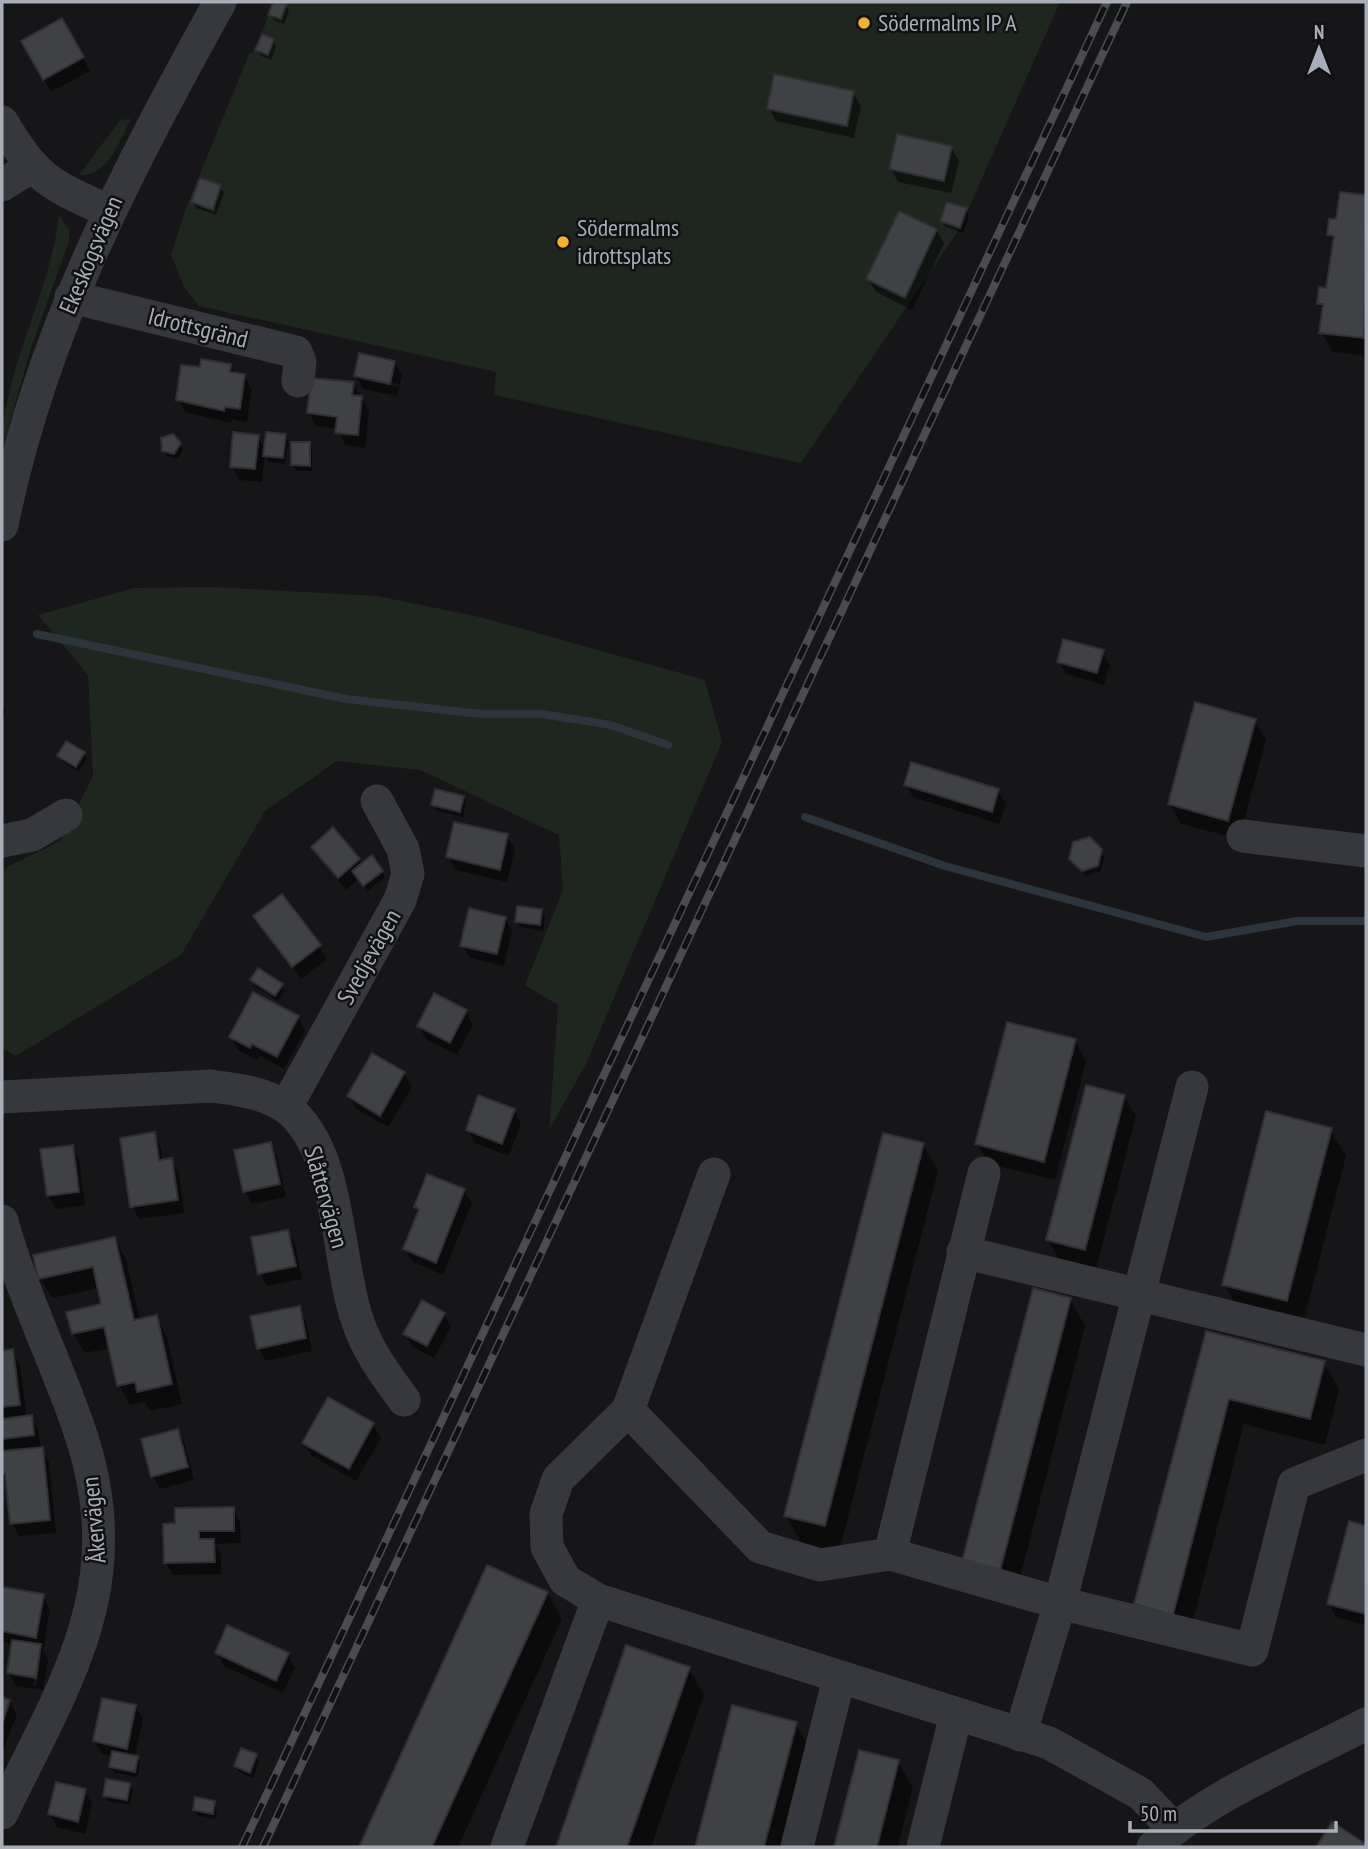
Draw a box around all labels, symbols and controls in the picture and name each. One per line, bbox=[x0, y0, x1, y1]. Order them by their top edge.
place label: Södermalms IP A bbox=[878, 7, 1017, 38]
north arrow bbox=[1284, 14, 1354, 84]
marker: Södermalms IP A bbox=[856, 15, 872, 31]
text: N bbox=[1314, 20, 1324, 44]
street label: Ekeskogsvägen bbox=[52, 191, 129, 318]
place label: Södermalms idrottsplats bbox=[577, 212, 679, 271]
marker: Södermalms idrottsplats bbox=[555, 234, 571, 250]
street label: Idrottsgränd bbox=[145, 300, 251, 355]
street label: Svedjevägen bbox=[330, 904, 407, 1010]
street label: Slåttervägen bbox=[297, 1142, 356, 1251]
street label: Åkervägen bbox=[74, 1476, 113, 1565]
scale bar bbox=[1130, 1790, 1336, 1834]
text: 50 m bbox=[1140, 1800, 1177, 1827]

